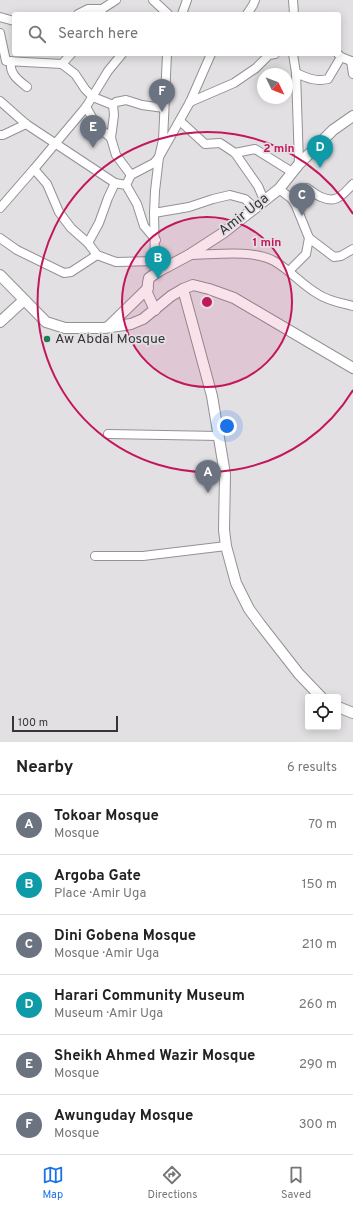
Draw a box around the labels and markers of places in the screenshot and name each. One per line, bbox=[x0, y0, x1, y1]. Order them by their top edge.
pin: F bbox=[149, 79, 175, 112]
pin: E bbox=[80, 115, 106, 148]
pin: D bbox=[307, 135, 333, 168]
pin: C bbox=[289, 183, 315, 216]
pin: B bbox=[145, 246, 171, 279]
centre of rings bbox=[200, 295, 214, 309]
place label: Aw Abdal Mosque bbox=[55, 331, 165, 348]
marker: Aw Abdal Mosque bbox=[42, 334, 52, 344]
pin: A bbox=[195, 460, 221, 493]

